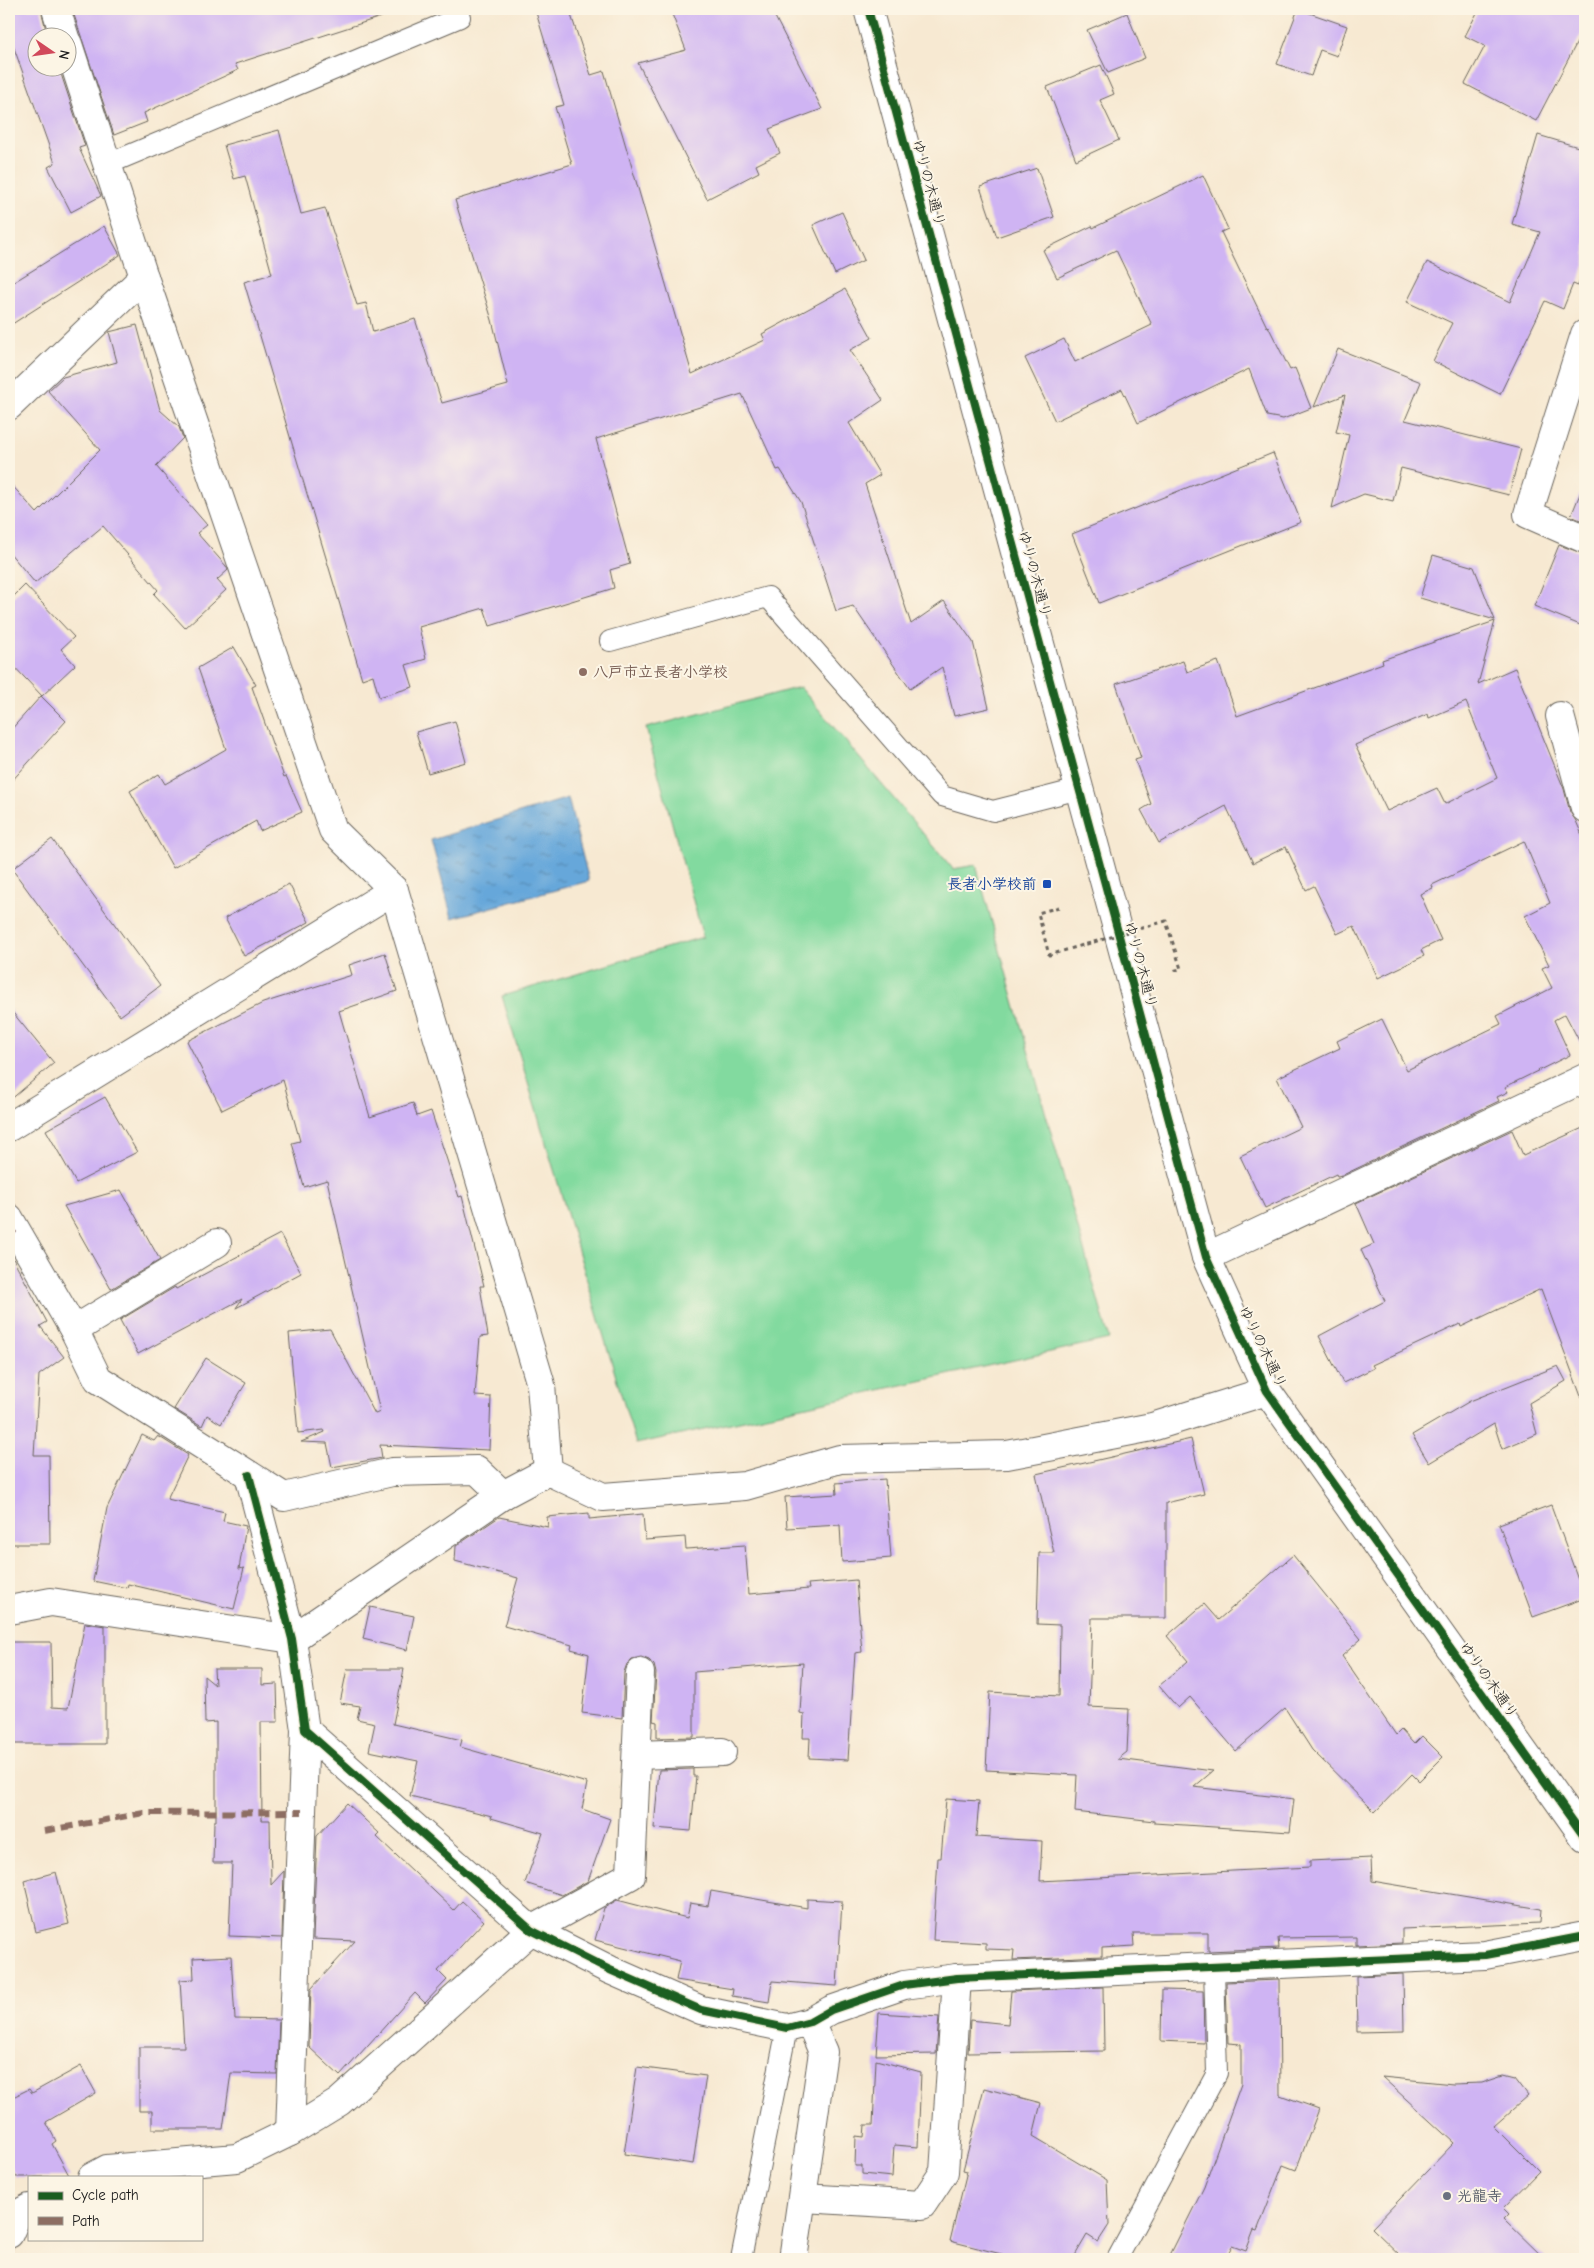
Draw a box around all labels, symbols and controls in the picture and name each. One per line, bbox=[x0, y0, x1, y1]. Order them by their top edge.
north arrow bbox=[28, 28, 78, 78]
text: N bbox=[55, 48, 73, 61]
street label: ゆりの木通り bbox=[909, 137, 949, 229]
street label: ゆりの木通り bbox=[1015, 528, 1055, 620]
place label: 八戸市立長者小学校 bbox=[593, 663, 728, 681]
marker: 八戸市立長者小学校 bbox=[577, 666, 589, 678]
place label: 長者小学校前 bbox=[947, 875, 1037, 893]
marker: 長者小学校前 bbox=[1041, 878, 1053, 890]
street label: ゆりの木通り bbox=[1121, 919, 1161, 1011]
street label: ゆりの木通り bbox=[1235, 1303, 1291, 1391]
street label: ゆりの木通り bbox=[1456, 1638, 1522, 1722]
legend bbox=[28, 2176, 202, 2240]
text: Cycle path bbox=[72, 2186, 139, 2204]
place label: 光龍寺 bbox=[1457, 2187, 1502, 2205]
marker: 光龍寺 bbox=[1441, 2190, 1453, 2202]
text: Path bbox=[72, 2212, 100, 2230]

